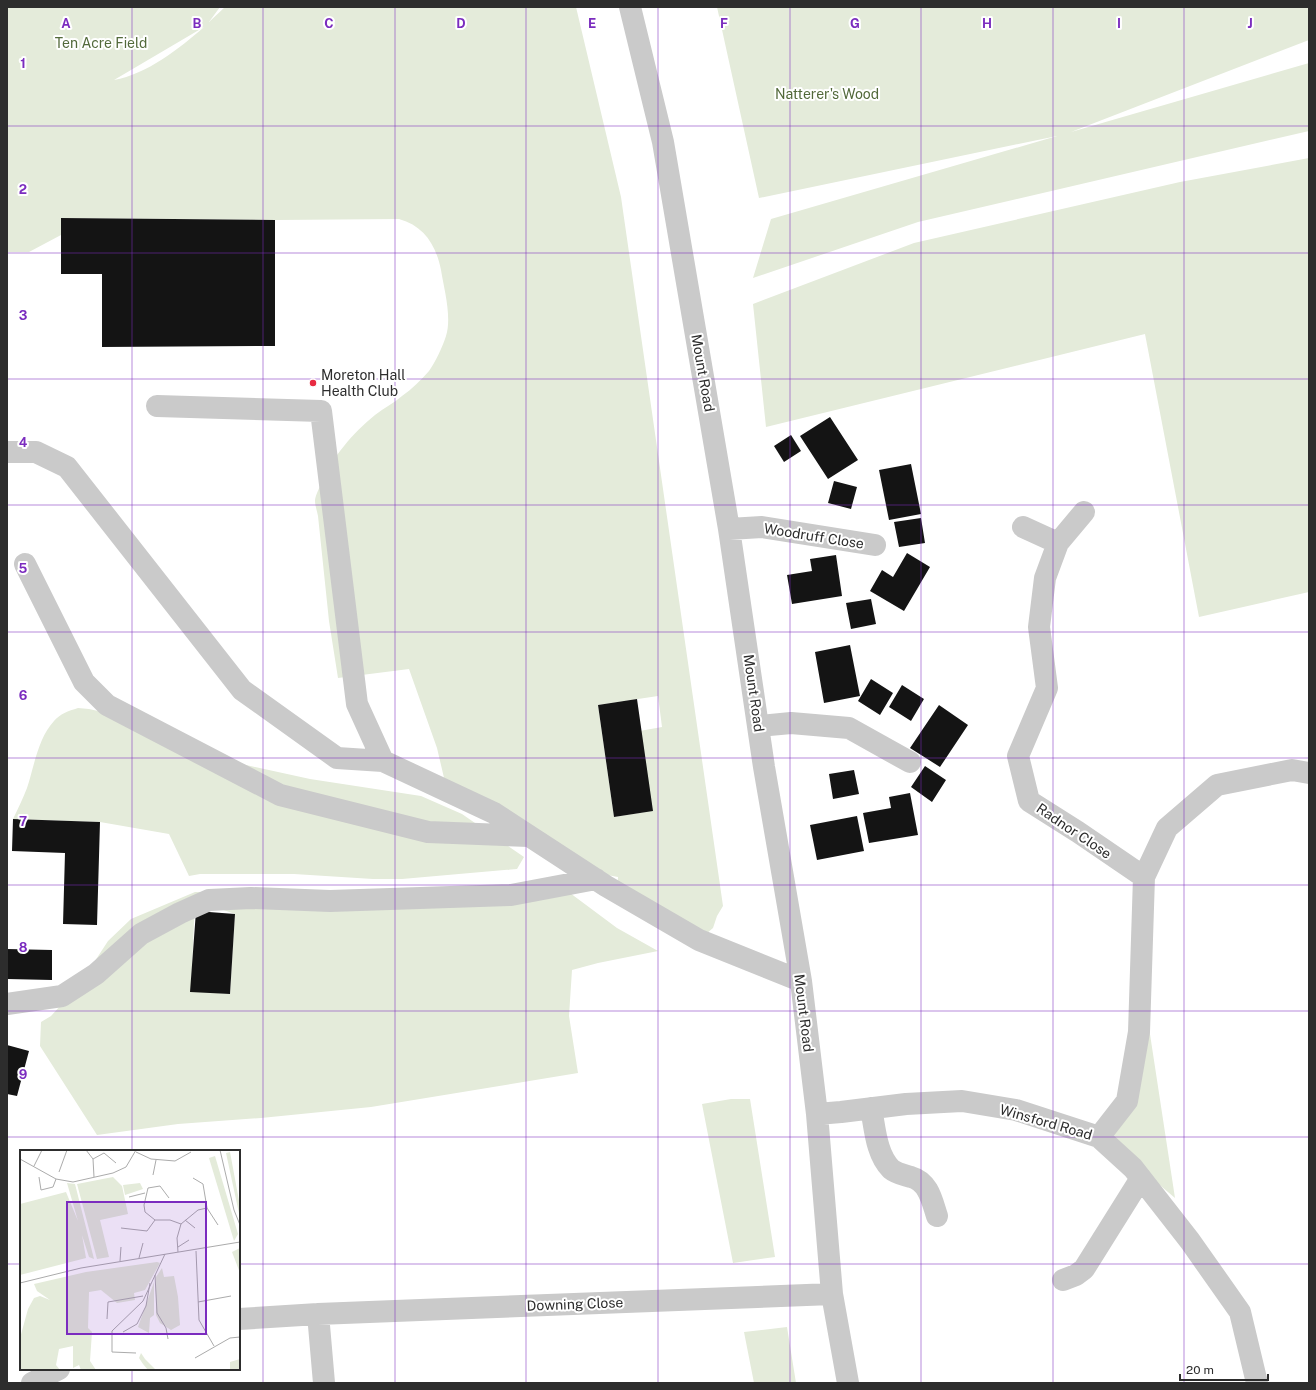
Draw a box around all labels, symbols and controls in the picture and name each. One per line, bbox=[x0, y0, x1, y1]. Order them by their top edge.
text: A bbox=[61, 16, 71, 31]
text: B bbox=[193, 16, 202, 31]
text: C bbox=[324, 16, 334, 31]
text: D bbox=[456, 16, 466, 31]
text: E bbox=[588, 16, 596, 31]
text: F bbox=[720, 16, 728, 31]
text: G bbox=[850, 16, 860, 31]
text: H bbox=[982, 16, 992, 31]
text: I bbox=[1117, 16, 1121, 31]
text: J bbox=[1247, 16, 1253, 31]
park label: Ten Acre Field bbox=[55, 35, 147, 51]
text: 1 bbox=[20, 56, 26, 71]
park label: Natterer's Wood bbox=[775, 86, 879, 102]
text: 2 bbox=[19, 182, 27, 197]
text: 3 bbox=[19, 308, 28, 323]
street label: Mount Road bbox=[688, 333, 718, 413]
place label: Moreton Hall Health Club bbox=[321, 367, 406, 399]
marker: Moreton Hall Health Club bbox=[308, 378, 318, 388]
text: 4 bbox=[19, 435, 28, 450]
street label: Woodruff Close bbox=[763, 520, 865, 552]
text: 5 bbox=[19, 561, 28, 576]
street label: Mount Road bbox=[741, 653, 767, 733]
text: 6 bbox=[19, 688, 28, 703]
street label: Radnor Close bbox=[1034, 800, 1115, 862]
text: 7 bbox=[19, 814, 27, 829]
text: 8 bbox=[19, 940, 28, 955]
street label: Mount Road bbox=[791, 973, 817, 1053]
text: 9 bbox=[19, 1067, 27, 1082]
street label: Winsford Road bbox=[998, 1101, 1094, 1143]
inset map bbox=[20, 1150, 240, 1370]
street label: Downing Close bbox=[526, 1294, 624, 1314]
scale bar bbox=[1180, 1356, 1268, 1382]
text: 20 m bbox=[1186, 1363, 1214, 1377]

